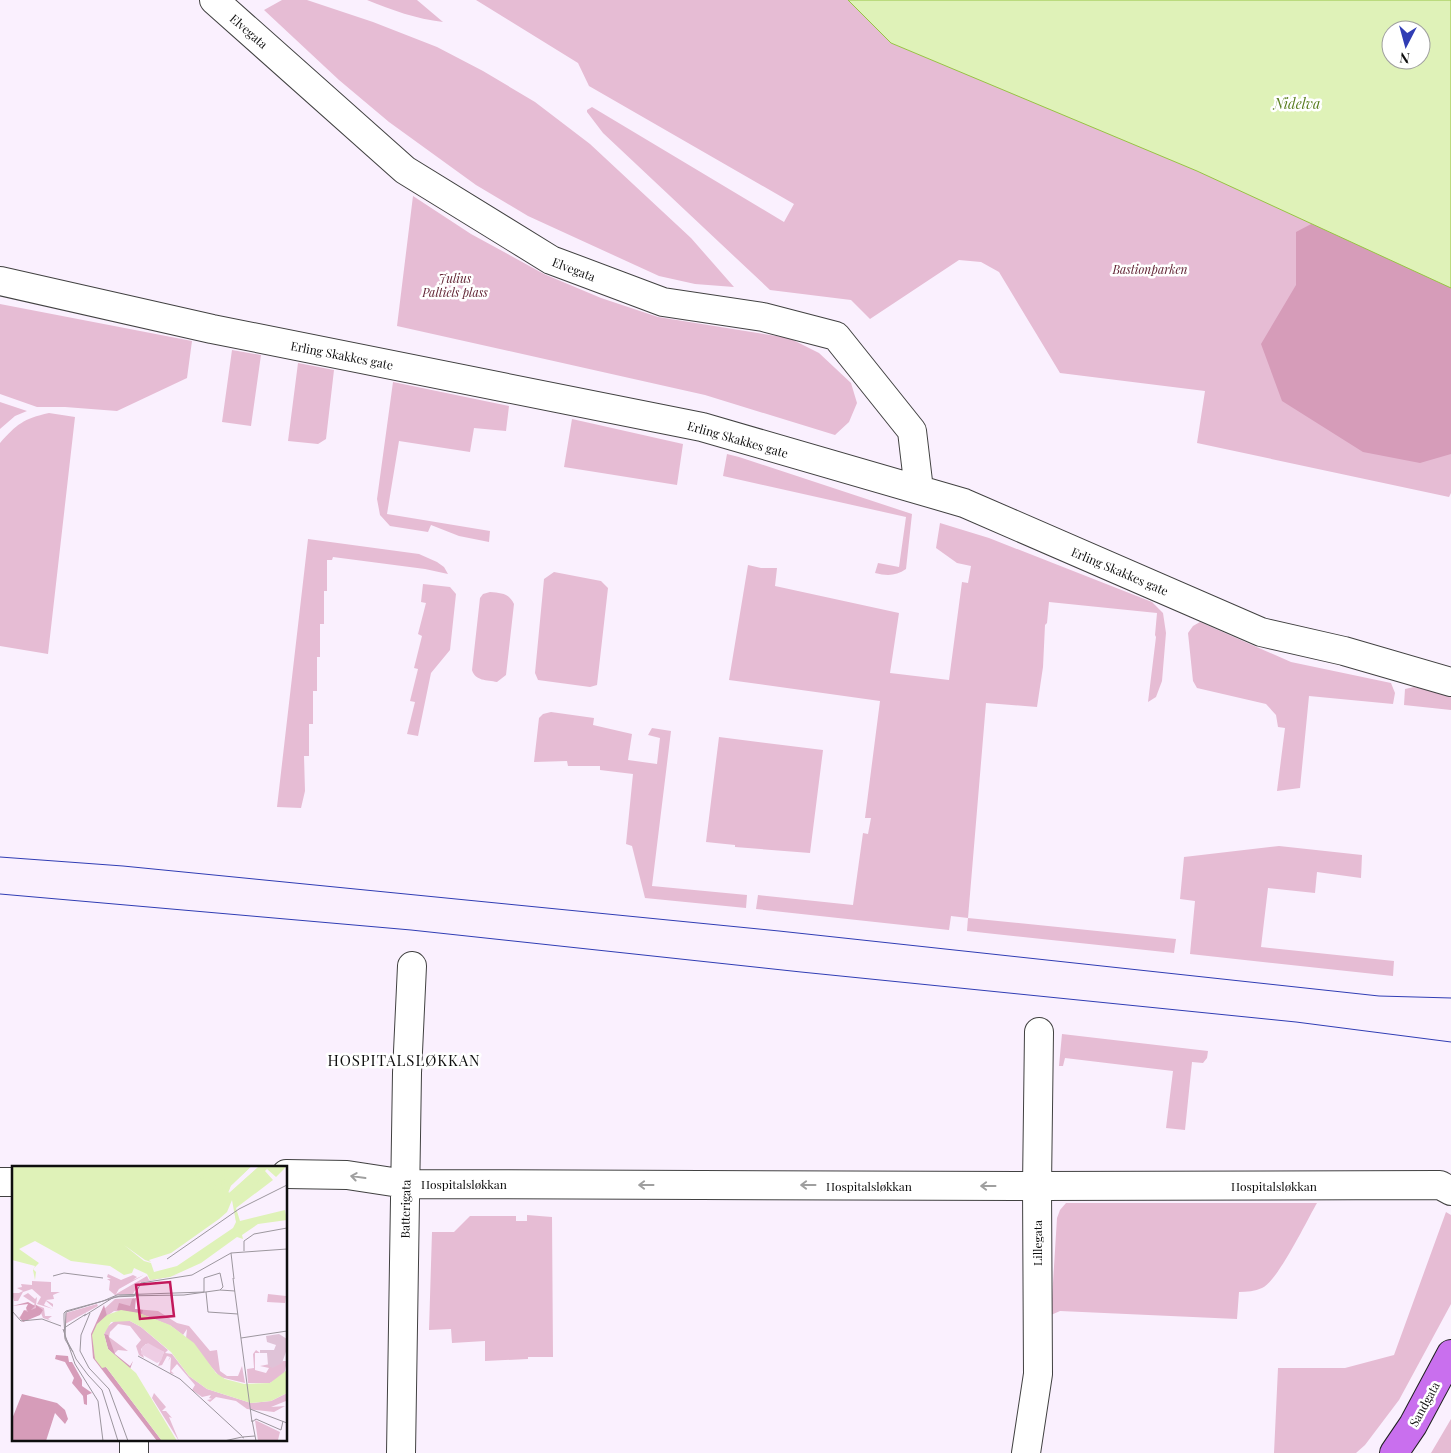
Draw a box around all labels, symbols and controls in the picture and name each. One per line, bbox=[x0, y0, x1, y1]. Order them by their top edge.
street label: Elvegata bbox=[227, 10, 271, 52]
north arrow bbox=[1381, 20, 1431, 70]
text: N bbox=[1399, 48, 1411, 68]
water label: Nidelva bbox=[1272, 94, 1320, 113]
street label: Elvegata bbox=[550, 253, 598, 285]
park label: Bastionparken bbox=[1111, 261, 1188, 277]
park label: Julius Paltiels plass bbox=[421, 270, 488, 300]
street label: Erling Skakkes gate bbox=[289, 337, 395, 373]
street label: Erling Skakkes gate bbox=[686, 417, 790, 461]
street label: Erling Skakkes gate bbox=[1069, 543, 1171, 599]
district label: HOSPITALSLØKKAN bbox=[327, 1050, 481, 1070]
inset map bbox=[12, 1166, 288, 1440]
one-way arrow bbox=[350, 1172, 366, 1182]
street label: Hospitalsløkkan bbox=[421, 1176, 507, 1192]
street label: Hospitalsløkkan bbox=[826, 1178, 912, 1194]
street label: Hospitalsløkkan bbox=[1231, 1178, 1317, 1194]
street label: Batterigata bbox=[396, 1179, 414, 1239]
one-way arrow bbox=[638, 1180, 654, 1190]
one-way arrow bbox=[801, 1180, 817, 1190]
one-way arrow bbox=[981, 1181, 997, 1191]
street label: Lillegata bbox=[1029, 1220, 1045, 1266]
street label: Sandgata bbox=[1405, 1379, 1443, 1429]

